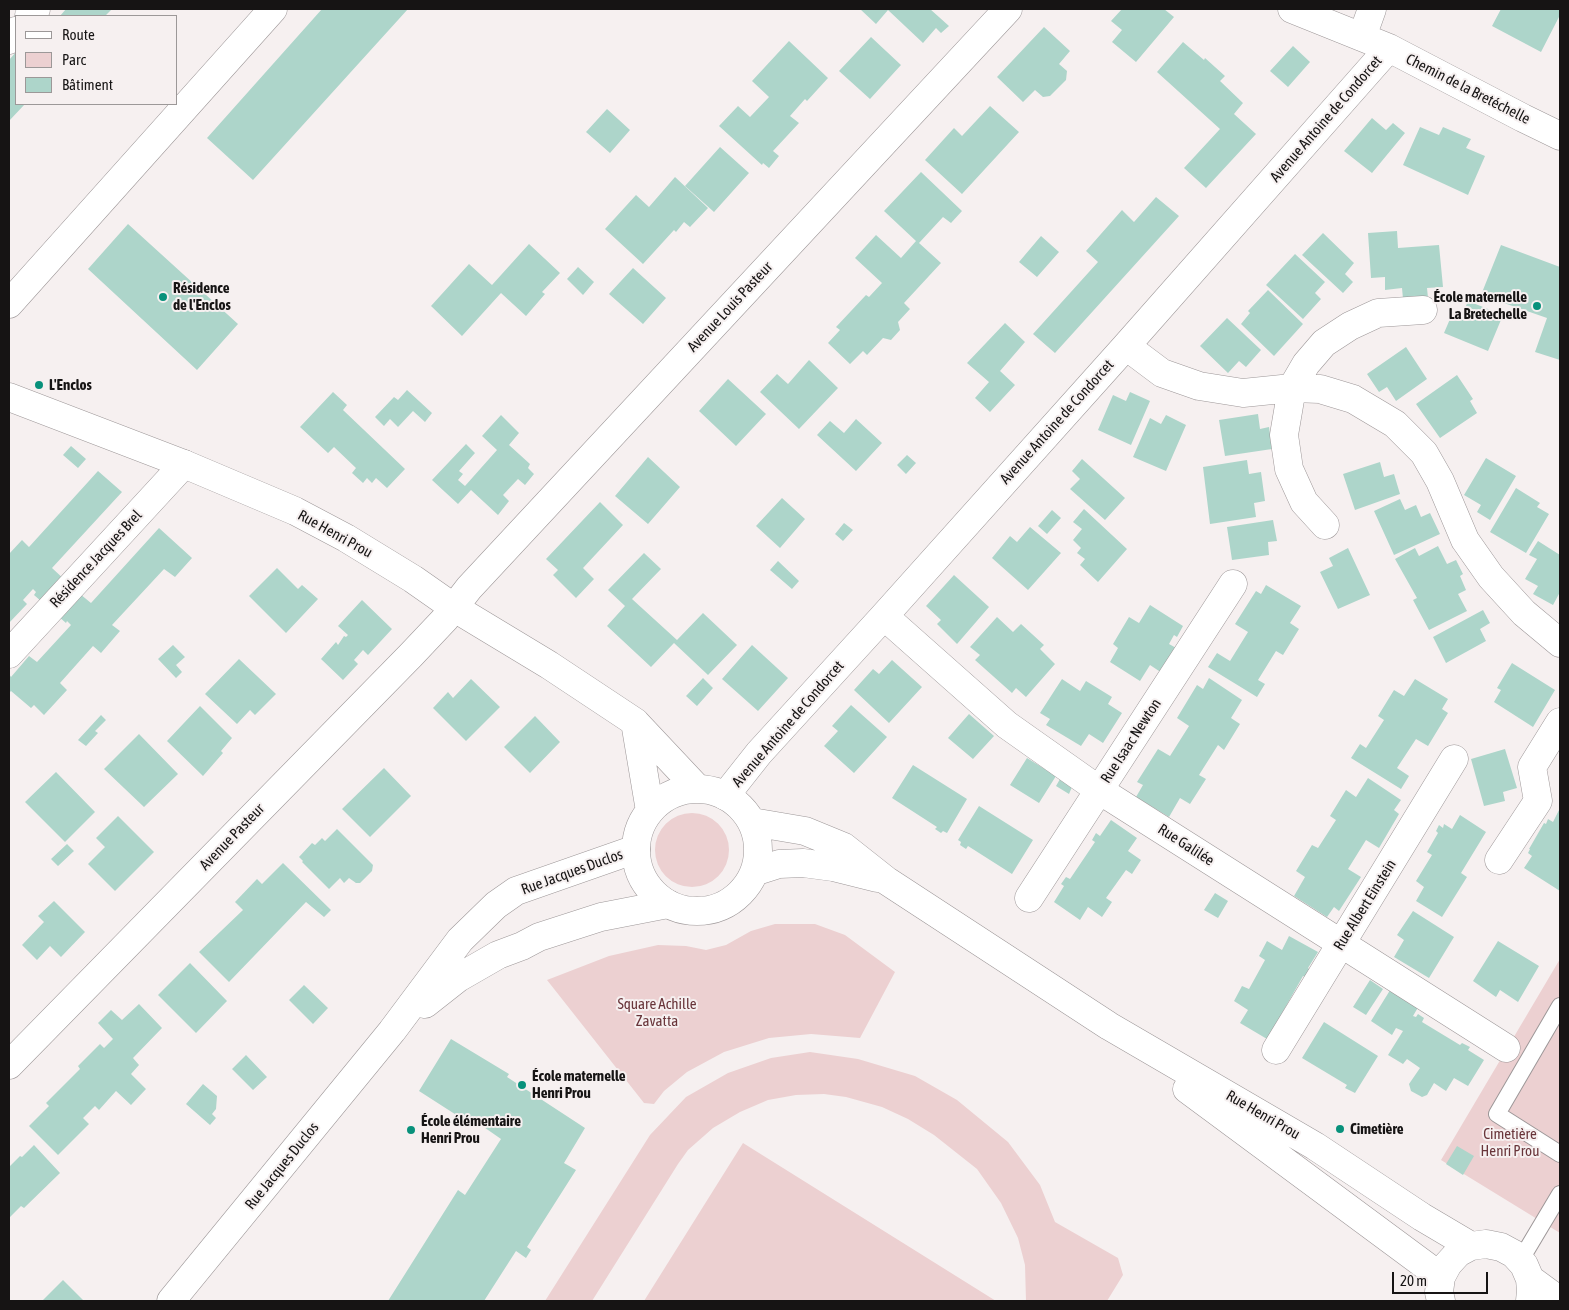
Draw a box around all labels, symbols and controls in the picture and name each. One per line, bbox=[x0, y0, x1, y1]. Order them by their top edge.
legend bbox=[15, 15, 178, 105]
text: Route bbox=[62, 26, 95, 43]
street label: Chemin de la Bretéchelle bbox=[1403, 50, 1533, 128]
text: Parc bbox=[62, 51, 86, 68]
street label: Avenue Antoine de Condorcet bbox=[1266, 52, 1386, 186]
text: Bâtiment bbox=[62, 76, 113, 93]
street label: Avenue Louis Pasteur bbox=[684, 258, 776, 356]
place label: Résidence de l'Enclos bbox=[173, 279, 231, 314]
place label: École maternelle La Bretechelle bbox=[1433, 288, 1527, 323]
marker: Résidence de l'Enclos bbox=[157, 291, 169, 303]
marker: École maternelle La Bretechelle bbox=[1531, 300, 1543, 312]
street label: Avenue Antoine de Condorcet bbox=[996, 356, 1118, 488]
place label: L'Enclos bbox=[49, 376, 92, 394]
marker: L'Enclos bbox=[33, 379, 45, 391]
street label: Résidence Jacques Brel bbox=[46, 506, 146, 612]
street label: Rue Henri Prou bbox=[295, 506, 375, 562]
street label: Avenue Antoine de Condorcet bbox=[728, 657, 848, 791]
street label: Rue Isaac Newton bbox=[1097, 695, 1165, 787]
street label: Avenue Pasteur bbox=[196, 800, 268, 874]
street label: Rue Galilée bbox=[1155, 820, 1217, 870]
street label: Rue Jacques Duclos bbox=[519, 845, 625, 899]
street label: Rue Albert Einstein bbox=[1330, 856, 1400, 954]
park label: Square Achille Zavatta bbox=[617, 995, 697, 1030]
place label: École maternelle Henri Prou bbox=[532, 1067, 626, 1102]
marker: École maternelle Henri Prou bbox=[516, 1079, 528, 1091]
street label: Rue Henri Prou bbox=[1223, 1087, 1303, 1143]
place label: École élémentaire Henri Prou bbox=[421, 1112, 521, 1147]
street label: Rue Jacques Duclos bbox=[241, 1119, 323, 1213]
place label: Cimetière bbox=[1350, 1120, 1404, 1138]
marker: Cimetière bbox=[1334, 1123, 1346, 1135]
marker: École élémentaire Henri Prou bbox=[405, 1124, 417, 1136]
park label: Cimetière Henri Prou bbox=[1481, 1125, 1539, 1160]
scale bar bbox=[1394, 1262, 1490, 1294]
text: 20 m bbox=[1400, 1272, 1427, 1289]

